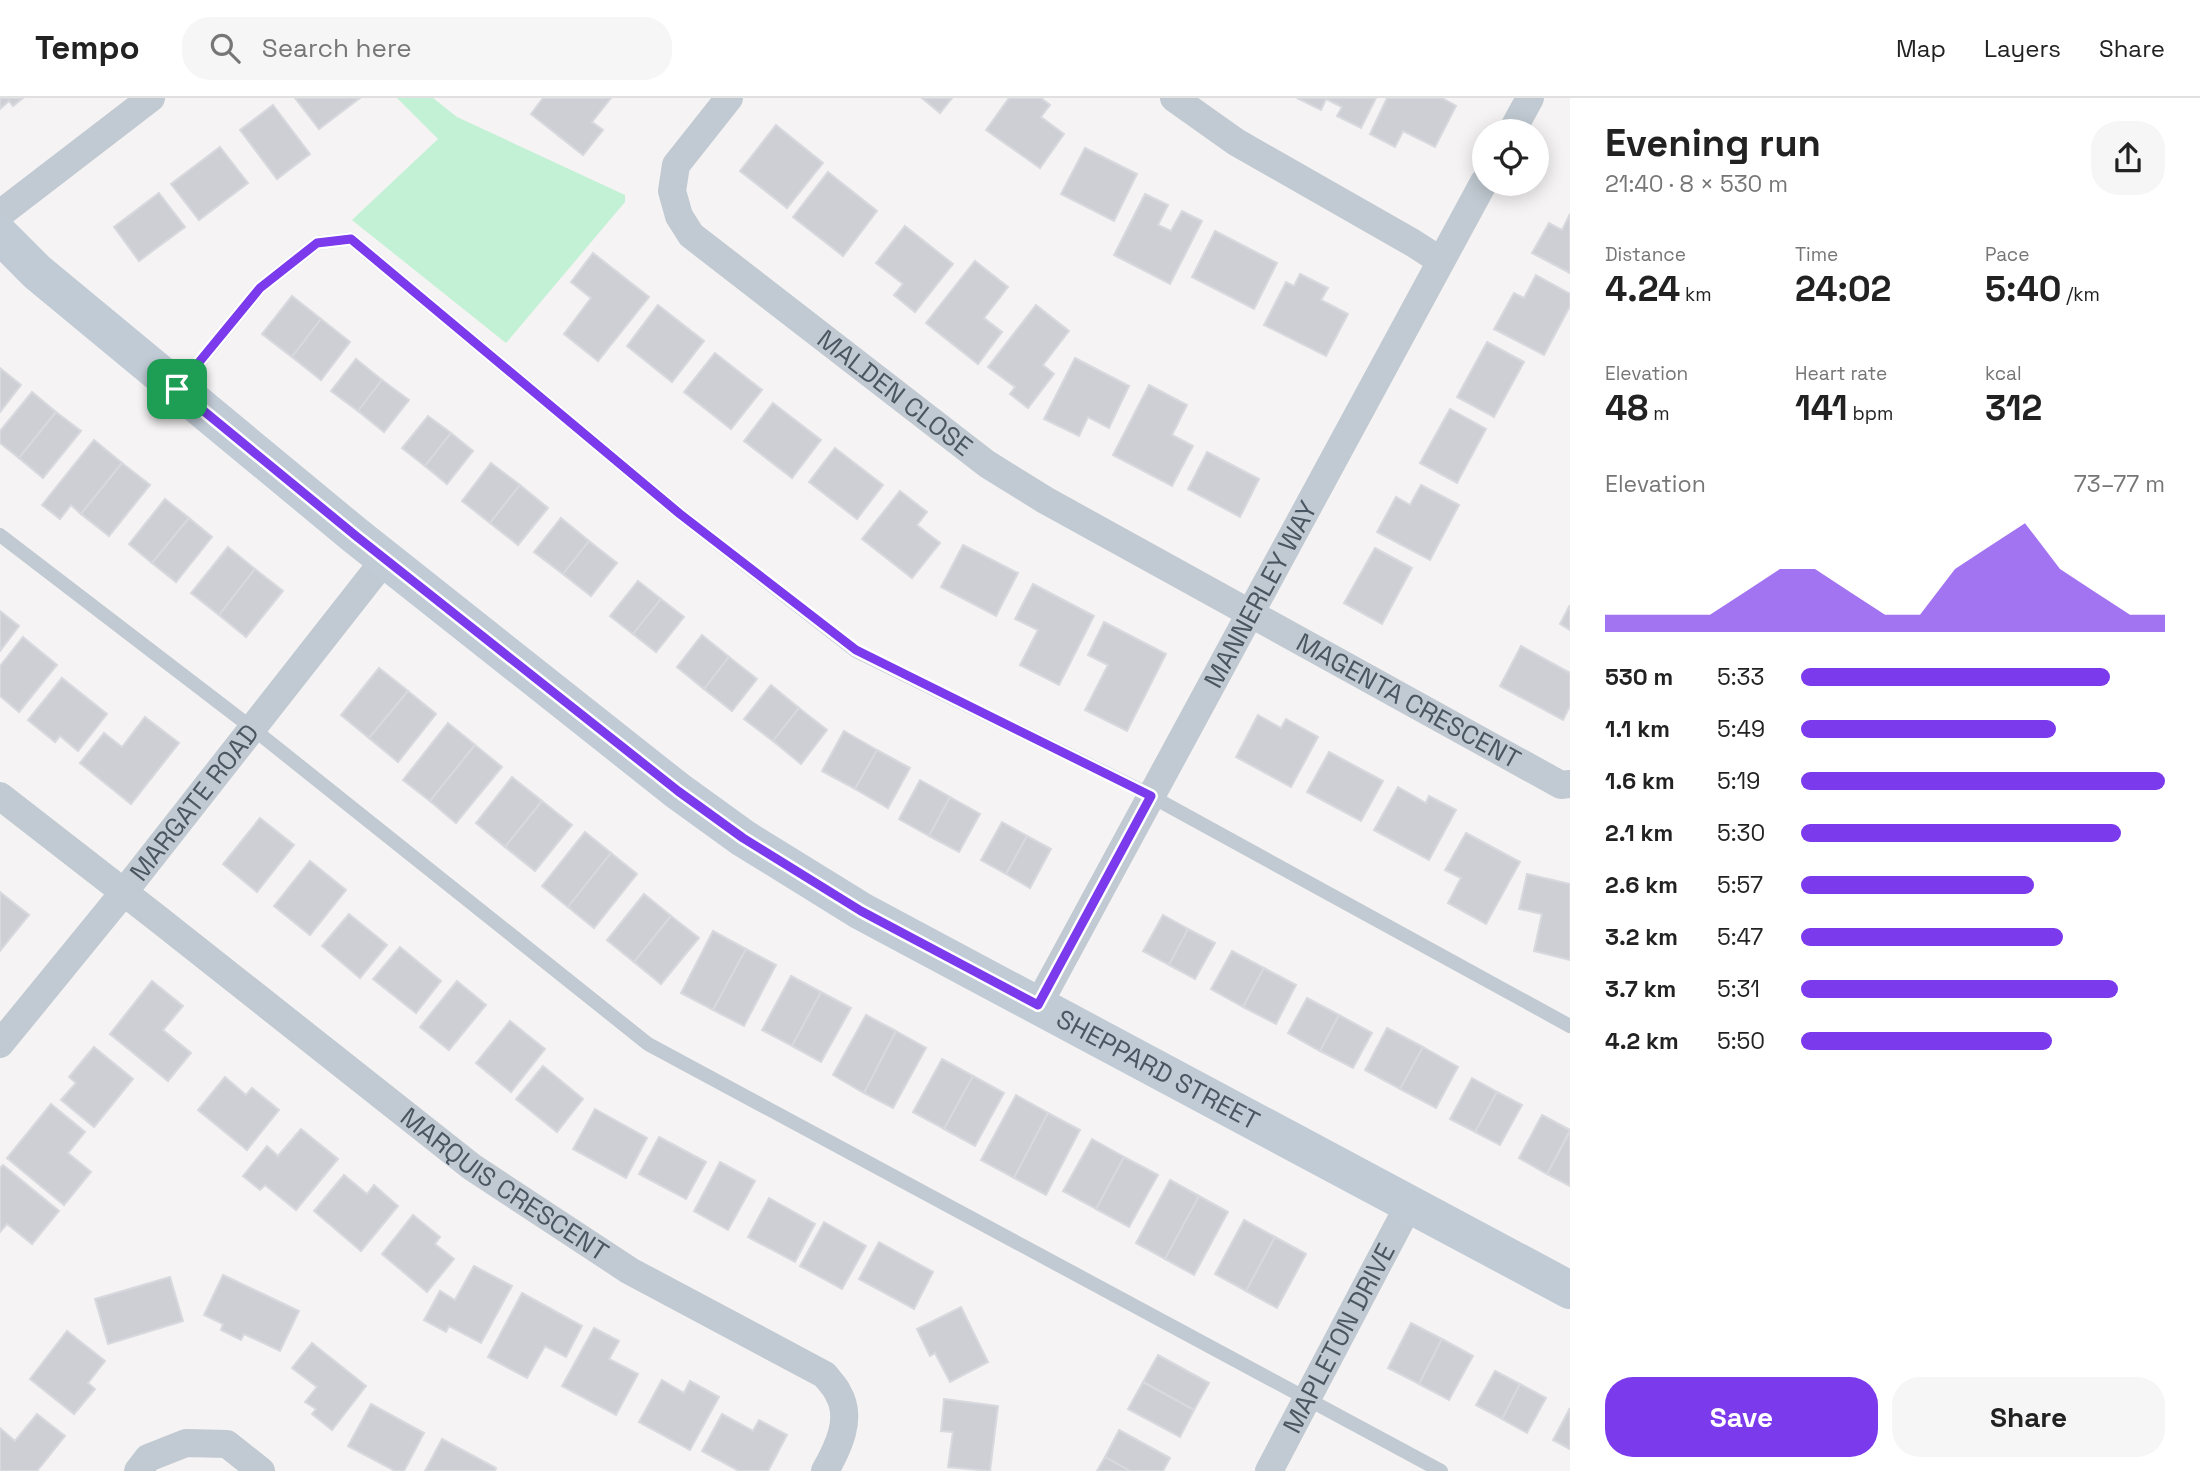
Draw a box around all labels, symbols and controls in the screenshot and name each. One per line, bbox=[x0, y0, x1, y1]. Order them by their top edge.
search box bbox=[182, 17, 672, 80]
text: Tempo bbox=[35, 27, 140, 69]
icon: search bbox=[206, 29, 244, 67]
text: Search here bbox=[262, 31, 412, 65]
text: Map bbox=[1896, 33, 1946, 64]
text: Layers bbox=[1984, 33, 2061, 64]
text: Share bbox=[2099, 33, 2165, 64]
map controls bbox=[1472, 119, 1549, 196]
button: locate bbox=[1472, 119, 1549, 196]
text: Evening run bbox=[1605, 119, 1821, 167]
button: share bbox=[2091, 121, 2165, 195]
text: 21:40 · 8 × 530 m bbox=[1605, 169, 1788, 199]
text: Distance bbox=[1605, 242, 1686, 267]
text: Time bbox=[1795, 242, 1838, 267]
text: Pace bbox=[1985, 242, 2029, 267]
text: 4.24 bbox=[1605, 267, 1680, 311]
text: 24:02 bbox=[1795, 267, 1891, 311]
text: 5:40 bbox=[1985, 267, 2061, 311]
text: km bbox=[1680, 282, 1712, 307]
text: /km bbox=[2061, 282, 2100, 307]
street label: MALDEN CLOSE bbox=[810, 322, 979, 464]
pin bbox=[147, 359, 207, 419]
text: Elevation bbox=[1605, 361, 1688, 386]
text: Heart rate bbox=[1795, 361, 1887, 386]
text: kcal bbox=[1985, 361, 2022, 386]
icon: arrive bbox=[158, 370, 196, 408]
text: 48 bbox=[1605, 386, 1648, 430]
text: 141 bbox=[1795, 386, 1848, 430]
text: 312 bbox=[1985, 386, 2042, 430]
text: m bbox=[1648, 401, 1670, 426]
text: bpm bbox=[1848, 401, 1893, 426]
text: Elevation bbox=[1605, 469, 1706, 499]
text: 73–77 m bbox=[2074, 469, 2165, 499]
street label: MANNERLEY WAY bbox=[1196, 495, 1325, 694]
street label: MAGENTA CRESCENT bbox=[1290, 625, 1527, 776]
text: 530 m bbox=[1605, 662, 1673, 692]
text: 5:33 bbox=[1717, 662, 1764, 692]
text: 1.1 km bbox=[1605, 714, 1670, 744]
text: 5:49 bbox=[1717, 714, 1765, 744]
street label: MARGATE ROAD bbox=[122, 717, 266, 888]
text: 1.6 km bbox=[1605, 766, 1675, 796]
text: 5:19 bbox=[1717, 766, 1760, 796]
text: 2.1 km bbox=[1605, 818, 1673, 848]
text: 5:30 bbox=[1717, 818, 1765, 848]
text: 2.6 km bbox=[1605, 870, 1678, 900]
text: 5:57 bbox=[1717, 870, 1763, 900]
text: 3.2 km bbox=[1605, 922, 1678, 952]
text: 5:47 bbox=[1717, 922, 1763, 952]
text: 3.7 km bbox=[1605, 974, 1676, 1004]
text: 5:31 bbox=[1717, 974, 1760, 1004]
street label: SHEPPARD STREET bbox=[1051, 1002, 1266, 1138]
text: 4.2 km bbox=[1605, 1026, 1679, 1056]
text: 5:50 bbox=[1717, 1026, 1765, 1056]
street label: MARQUIS CRESCENT bbox=[393, 1100, 615, 1269]
street label: MAPLETON DRIVE bbox=[1275, 1237, 1403, 1439]
button: Save bbox=[1605, 1377, 1878, 1457]
button: Share bbox=[1892, 1377, 2165, 1457]

